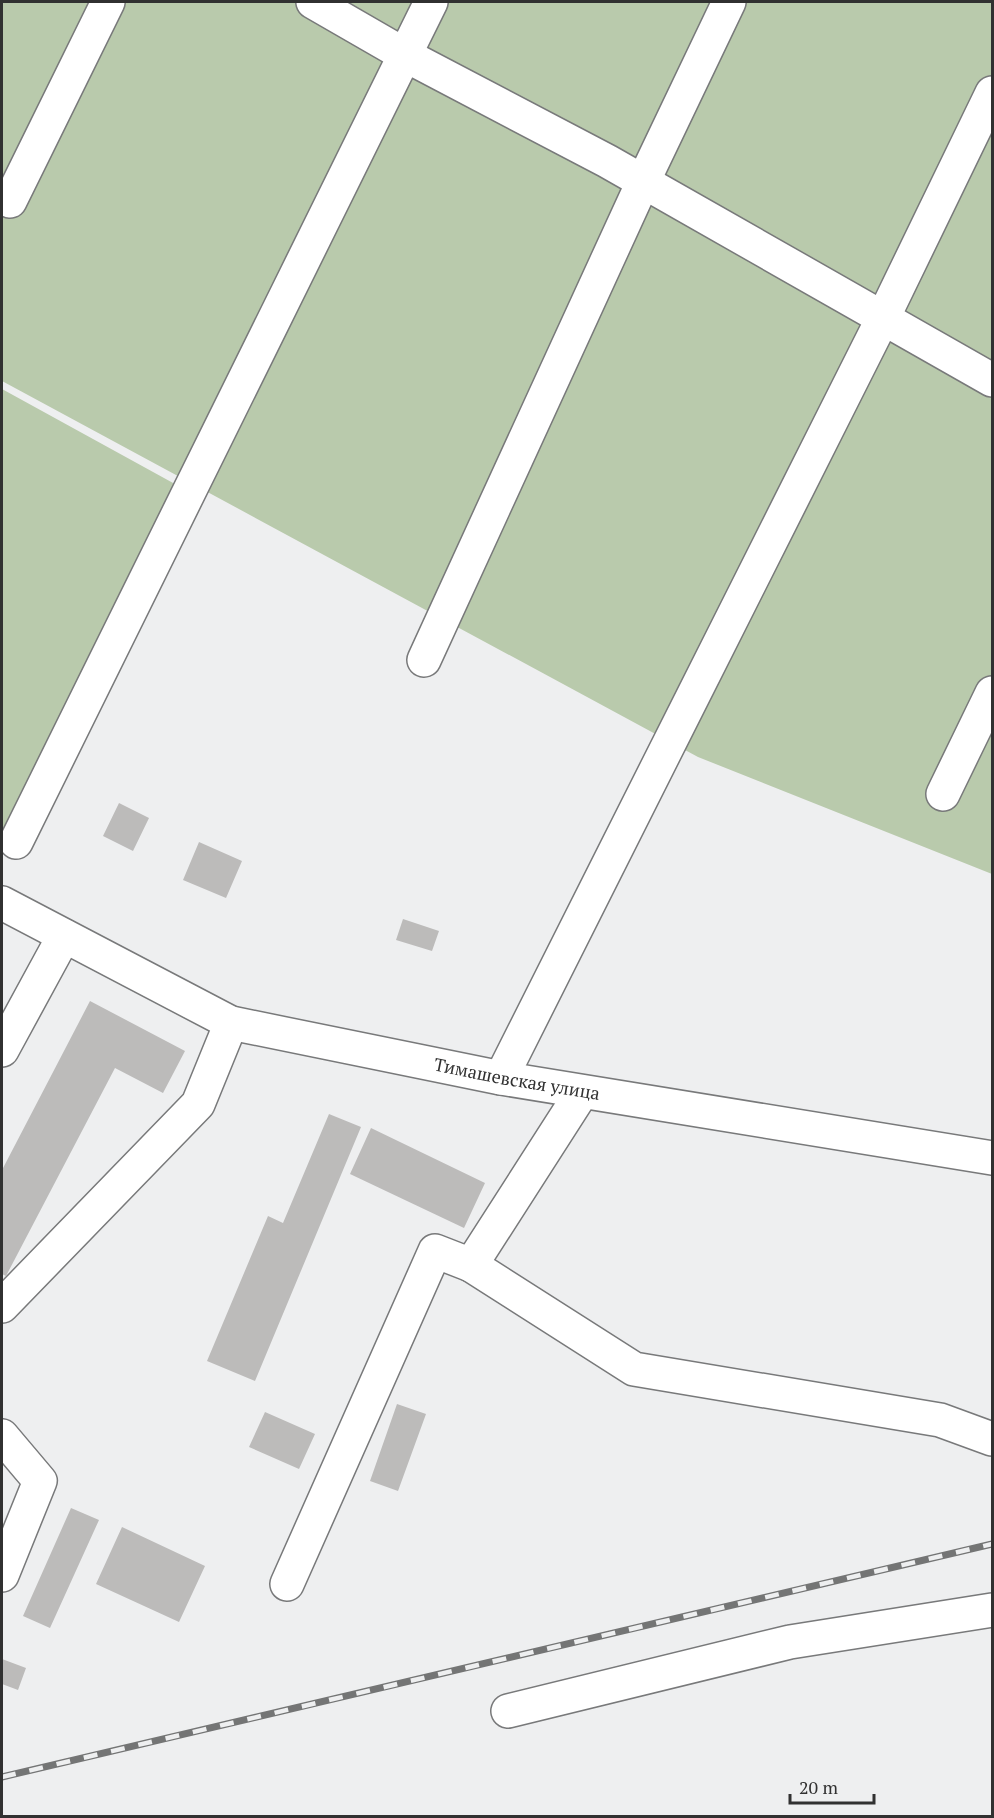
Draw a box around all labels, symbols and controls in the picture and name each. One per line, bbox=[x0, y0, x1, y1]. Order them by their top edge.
street label: Тимашевская улица bbox=[432, 1052, 602, 1105]
scale bar bbox=[790, 1767, 874, 1805]
text: 20 m bbox=[799, 1775, 839, 1799]

